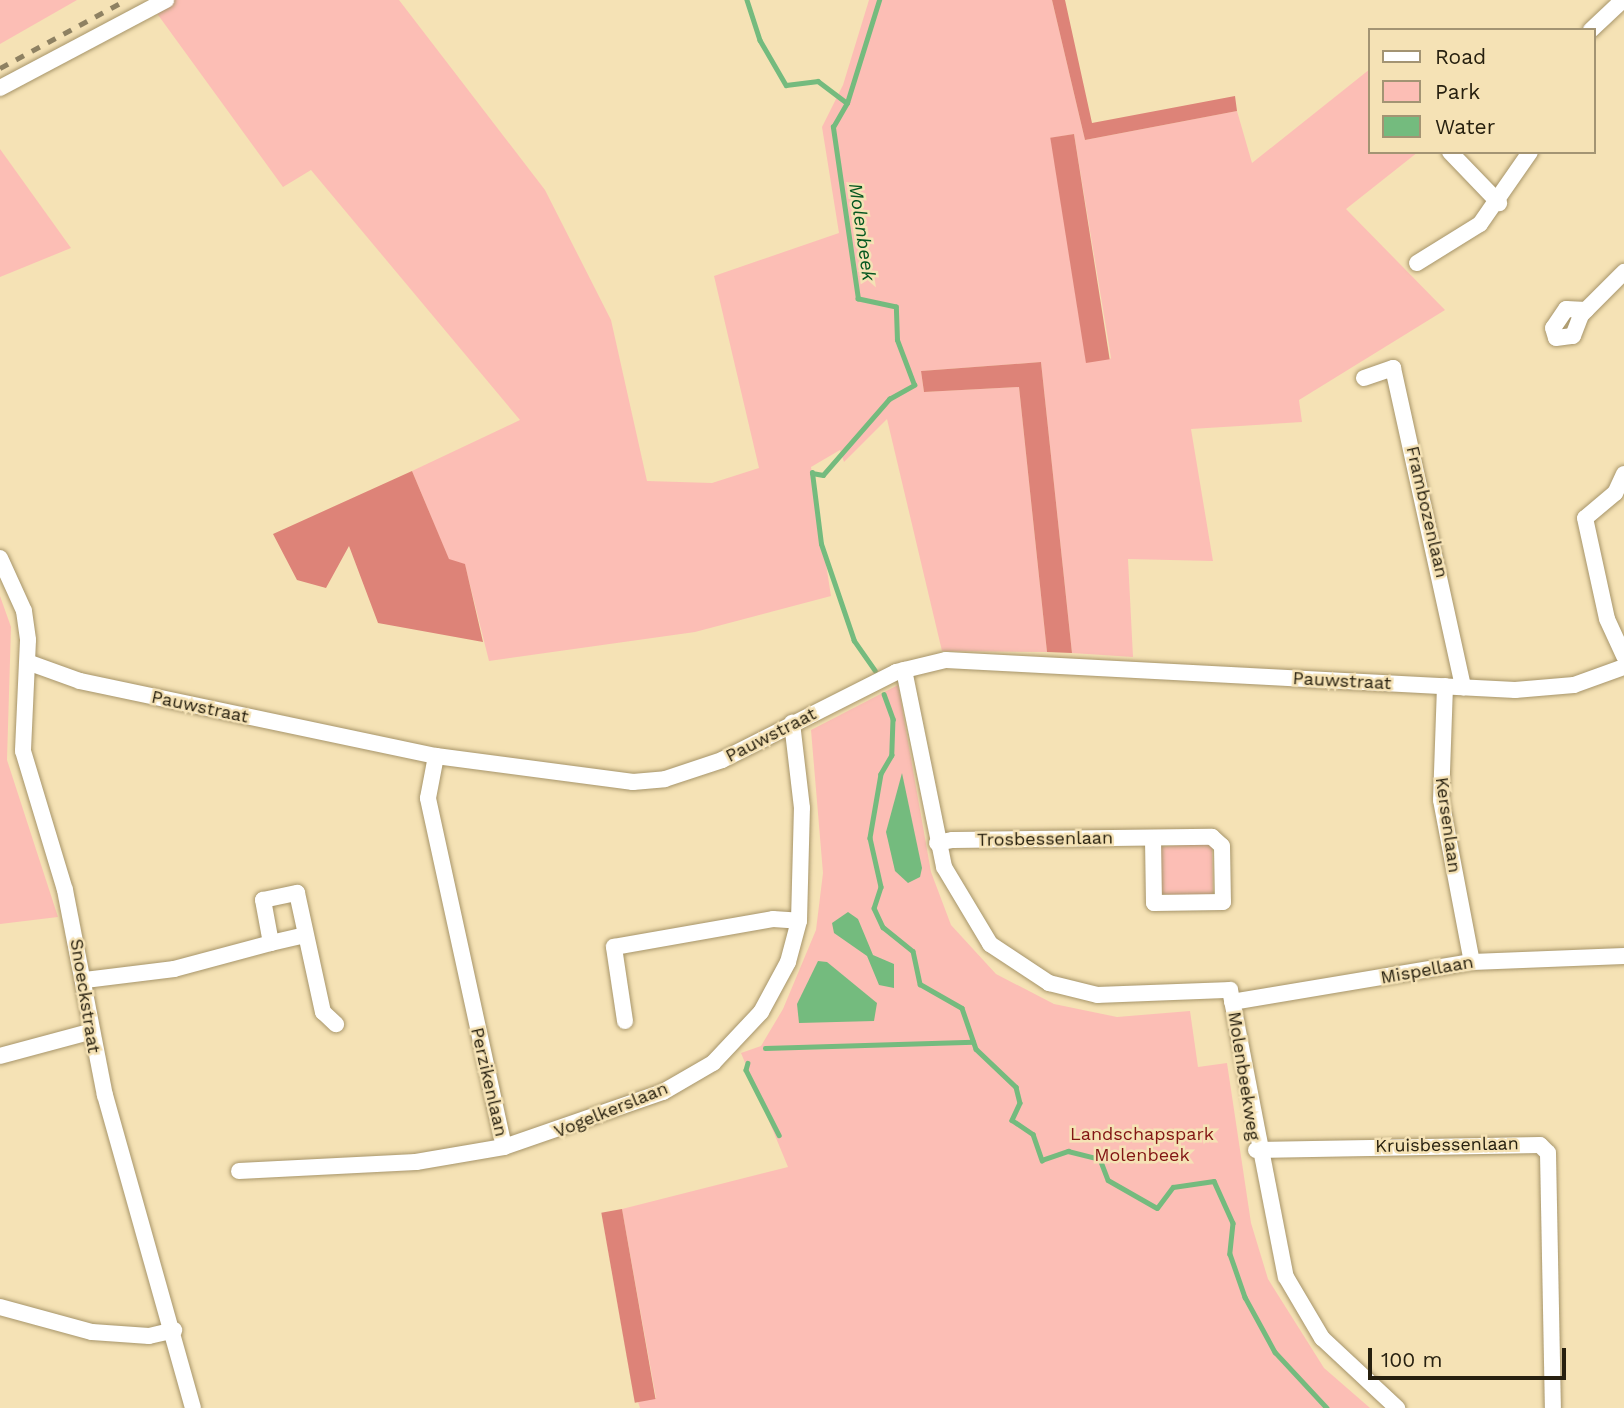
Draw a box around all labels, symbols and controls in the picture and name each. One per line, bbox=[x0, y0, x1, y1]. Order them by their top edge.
legend bbox=[1368, 28, 1596, 154]
text: Road bbox=[1435, 44, 1486, 69]
text: Park bbox=[1435, 79, 1480, 104]
text: Water bbox=[1435, 114, 1495, 139]
water label: Molenbeek bbox=[844, 182, 880, 282]
street label: Frambozenlaan bbox=[1401, 444, 1453, 580]
street label: Pauwstraat bbox=[1292, 668, 1392, 694]
street label: Pauwstraat bbox=[149, 686, 251, 728]
street label: Pauwstraat bbox=[722, 703, 820, 767]
street label: Kersenlaan bbox=[1431, 776, 1465, 874]
street label: Trosbessenlaan bbox=[977, 827, 1113, 851]
street label: Snoeckstraat bbox=[65, 937, 105, 1055]
street label: Mispellaan bbox=[1379, 951, 1475, 989]
street label: Molenbeekweg bbox=[1223, 1010, 1265, 1142]
street label: Perzikenlaan bbox=[466, 1025, 512, 1139]
street label: Vogelkerslaan bbox=[551, 1077, 671, 1143]
park label: Landschapspark Molenbeek bbox=[1070, 1124, 1214, 1166]
street label: Kruisbessenlaan bbox=[1375, 1133, 1519, 1157]
scale bar bbox=[1372, 1334, 1570, 1378]
text: 100 m bbox=[1381, 1347, 1443, 1372]

